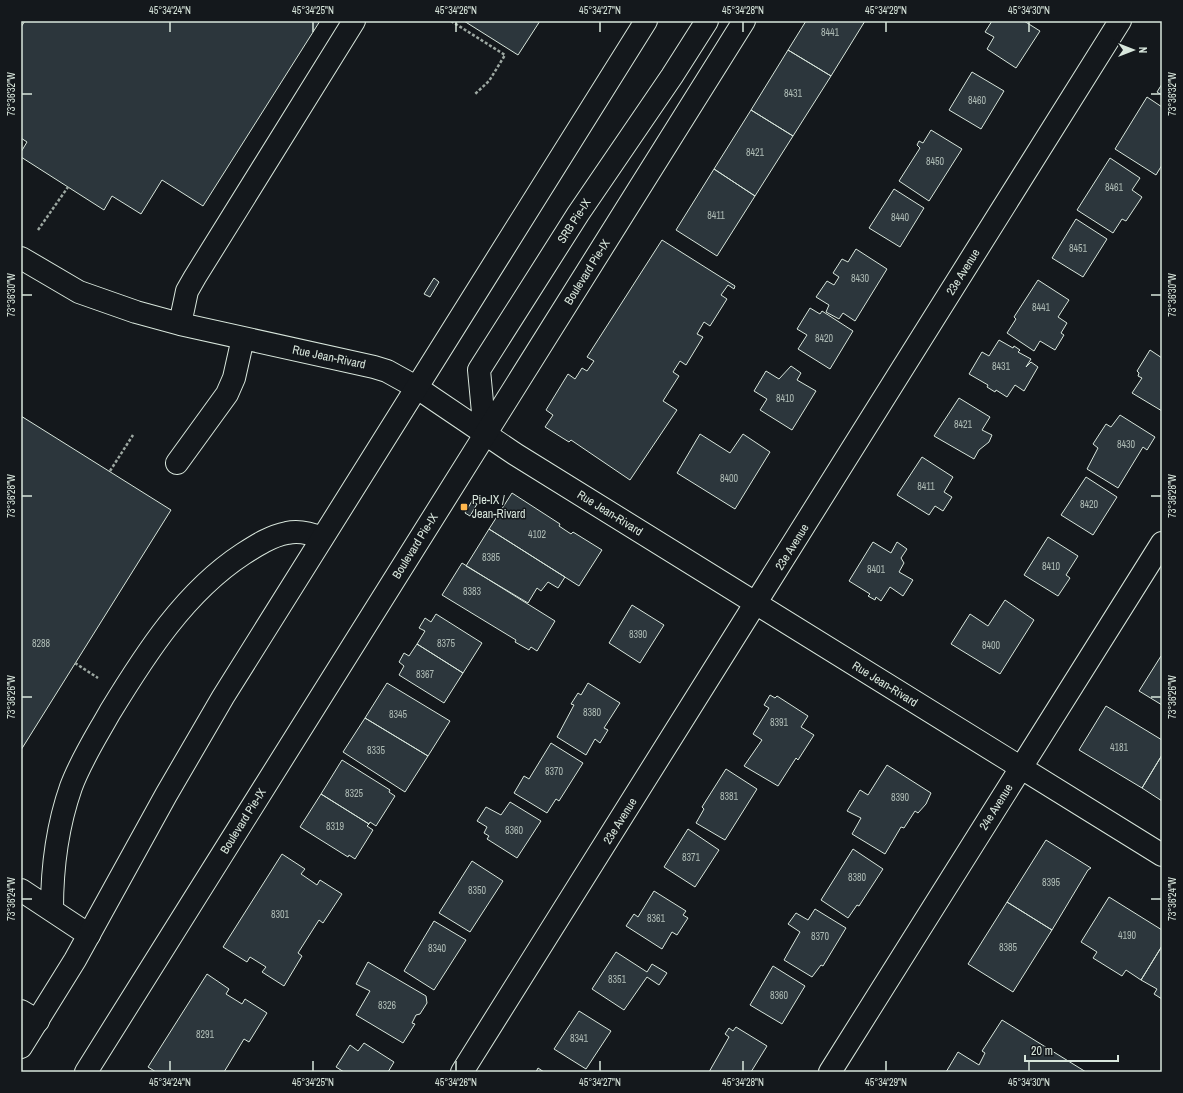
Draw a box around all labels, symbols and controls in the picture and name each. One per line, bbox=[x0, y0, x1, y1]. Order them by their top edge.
text: 45°34'24"N bbox=[149, 4, 191, 17]
text: 45°34'25"N bbox=[292, 4, 334, 17]
text: 45°34'26"N bbox=[435, 4, 477, 17]
text: 45°34'27"N bbox=[579, 4, 621, 17]
text: 45°34'28"N bbox=[722, 4, 764, 17]
text: 45°34'29"N bbox=[865, 4, 907, 17]
text: 45°34'30"N bbox=[1008, 4, 1050, 17]
house number: 8441 bbox=[821, 26, 840, 39]
north arrow bbox=[1113, 30, 1153, 70]
text: N bbox=[1136, 47, 1150, 53]
text: 73°36'32"W bbox=[5, 72, 18, 116]
text: 73°36'32"W bbox=[1166, 72, 1179, 116]
house number: 8431 bbox=[784, 87, 803, 100]
house number: 8460 bbox=[968, 94, 987, 107]
house number: 8421 bbox=[746, 146, 765, 159]
house number: 8450 bbox=[926, 155, 945, 168]
house number: 8461 bbox=[1105, 181, 1124, 194]
street label: SRB Pie-IX bbox=[554, 195, 595, 246]
house number: 8411 bbox=[707, 209, 725, 222]
house number: 8440 bbox=[891, 211, 910, 224]
street label: Boulevard Pie-IX bbox=[561, 236, 614, 308]
house number: 8451 bbox=[1069, 242, 1088, 255]
street label: 23e Avenue bbox=[942, 246, 984, 298]
house number: 8430 bbox=[851, 272, 870, 285]
text: 73°36'30"W bbox=[5, 273, 18, 317]
text: 73°36'30"W bbox=[1166, 273, 1179, 317]
house number: 8441 bbox=[1032, 301, 1051, 314]
house number: 8420 bbox=[815, 332, 834, 345]
street label: Rue Jean-Rivard bbox=[291, 341, 367, 373]
house number: 8431 bbox=[992, 360, 1011, 373]
house number: 8410 bbox=[776, 392, 795, 405]
house number: 8421 bbox=[954, 418, 973, 431]
house number: 8430 bbox=[1117, 438, 1136, 451]
house number: 8400 bbox=[720, 472, 739, 485]
text: 73°36'28"W bbox=[5, 474, 18, 518]
text: 73°36'28"W bbox=[1166, 474, 1179, 518]
house number: 8411 bbox=[917, 480, 935, 493]
street label: Rue Jean-Rivard bbox=[574, 487, 646, 539]
place label: Pie-IX / Jean-Rivard bbox=[472, 492, 526, 522]
house number: 8420 bbox=[1080, 498, 1099, 511]
marker: Pie-IX / Jean-Rivard bbox=[459, 502, 469, 512]
street label: Boulevard Pie-IX bbox=[389, 510, 442, 582]
street label: 23e Avenue bbox=[771, 521, 813, 573]
house number: 4102 bbox=[528, 528, 547, 541]
house number: 8385 bbox=[482, 551, 501, 564]
house number: 8410 bbox=[1042, 560, 1061, 573]
house number: 8401 bbox=[867, 563, 886, 576]
house number: 8383 bbox=[463, 585, 482, 598]
house number: 8390 bbox=[629, 628, 648, 641]
house number: 8288 bbox=[32, 637, 51, 650]
house number: 8375 bbox=[437, 637, 456, 650]
house number: 8400 bbox=[982, 639, 1001, 652]
street label: Rue Jean-Rivard bbox=[849, 658, 921, 710]
house number: 8367 bbox=[416, 668, 435, 681]
text: 73°36'26"W bbox=[5, 675, 18, 719]
text: 73°36'26"W bbox=[1166, 675, 1179, 719]
house number: 8380 bbox=[583, 706, 602, 719]
house number: 8345 bbox=[389, 708, 408, 721]
house number: 8391 bbox=[770, 716, 789, 729]
house number: 4181 bbox=[1110, 741, 1129, 754]
house number: 8335 bbox=[367, 744, 386, 757]
house number: 8370 bbox=[545, 765, 564, 778]
street label: 24e Avenue bbox=[975, 781, 1017, 833]
street label: Boulevard Pie-IX bbox=[217, 785, 270, 857]
house number: 8325 bbox=[345, 787, 364, 800]
house number: 8381 bbox=[720, 790, 739, 803]
house number: 8390 bbox=[891, 791, 910, 804]
street label: 23e Avenue bbox=[599, 795, 641, 847]
house number: 8319 bbox=[326, 820, 345, 833]
house number: 8360 bbox=[505, 824, 524, 837]
house number: 8371 bbox=[682, 851, 701, 864]
house number: 8380 bbox=[848, 871, 867, 884]
house number: 8395 bbox=[1042, 876, 1061, 889]
text: 73°36'24"W bbox=[5, 877, 18, 921]
text: 73°36'24"W bbox=[1166, 877, 1179, 921]
house number: 8350 bbox=[468, 884, 487, 897]
house number: 8301 bbox=[271, 908, 290, 921]
house number: 8361 bbox=[647, 912, 666, 925]
house number: 4190 bbox=[1118, 929, 1137, 942]
house number: 8370 bbox=[811, 930, 830, 943]
house number: 8385 bbox=[999, 941, 1018, 954]
house number: 8340 bbox=[428, 942, 447, 955]
house number: 8351 bbox=[608, 973, 627, 986]
house number: 8360 bbox=[770, 989, 789, 1002]
house number: 8326 bbox=[378, 999, 397, 1012]
house number: 8291 bbox=[196, 1028, 215, 1041]
house number: 8341 bbox=[570, 1032, 589, 1045]
scale bar bbox=[1025, 1037, 1118, 1063]
text: 20 m bbox=[1031, 1043, 1053, 1059]
text: 45°34'24"N bbox=[149, 1076, 191, 1089]
text: 45°34'25"N bbox=[292, 1076, 334, 1089]
text: 45°34'26"N bbox=[435, 1076, 477, 1089]
text: 45°34'27"N bbox=[579, 1076, 621, 1089]
text: 45°34'28"N bbox=[722, 1076, 764, 1089]
text: 45°34'29"N bbox=[865, 1076, 907, 1089]
text: 45°34'30"N bbox=[1008, 1076, 1050, 1089]

